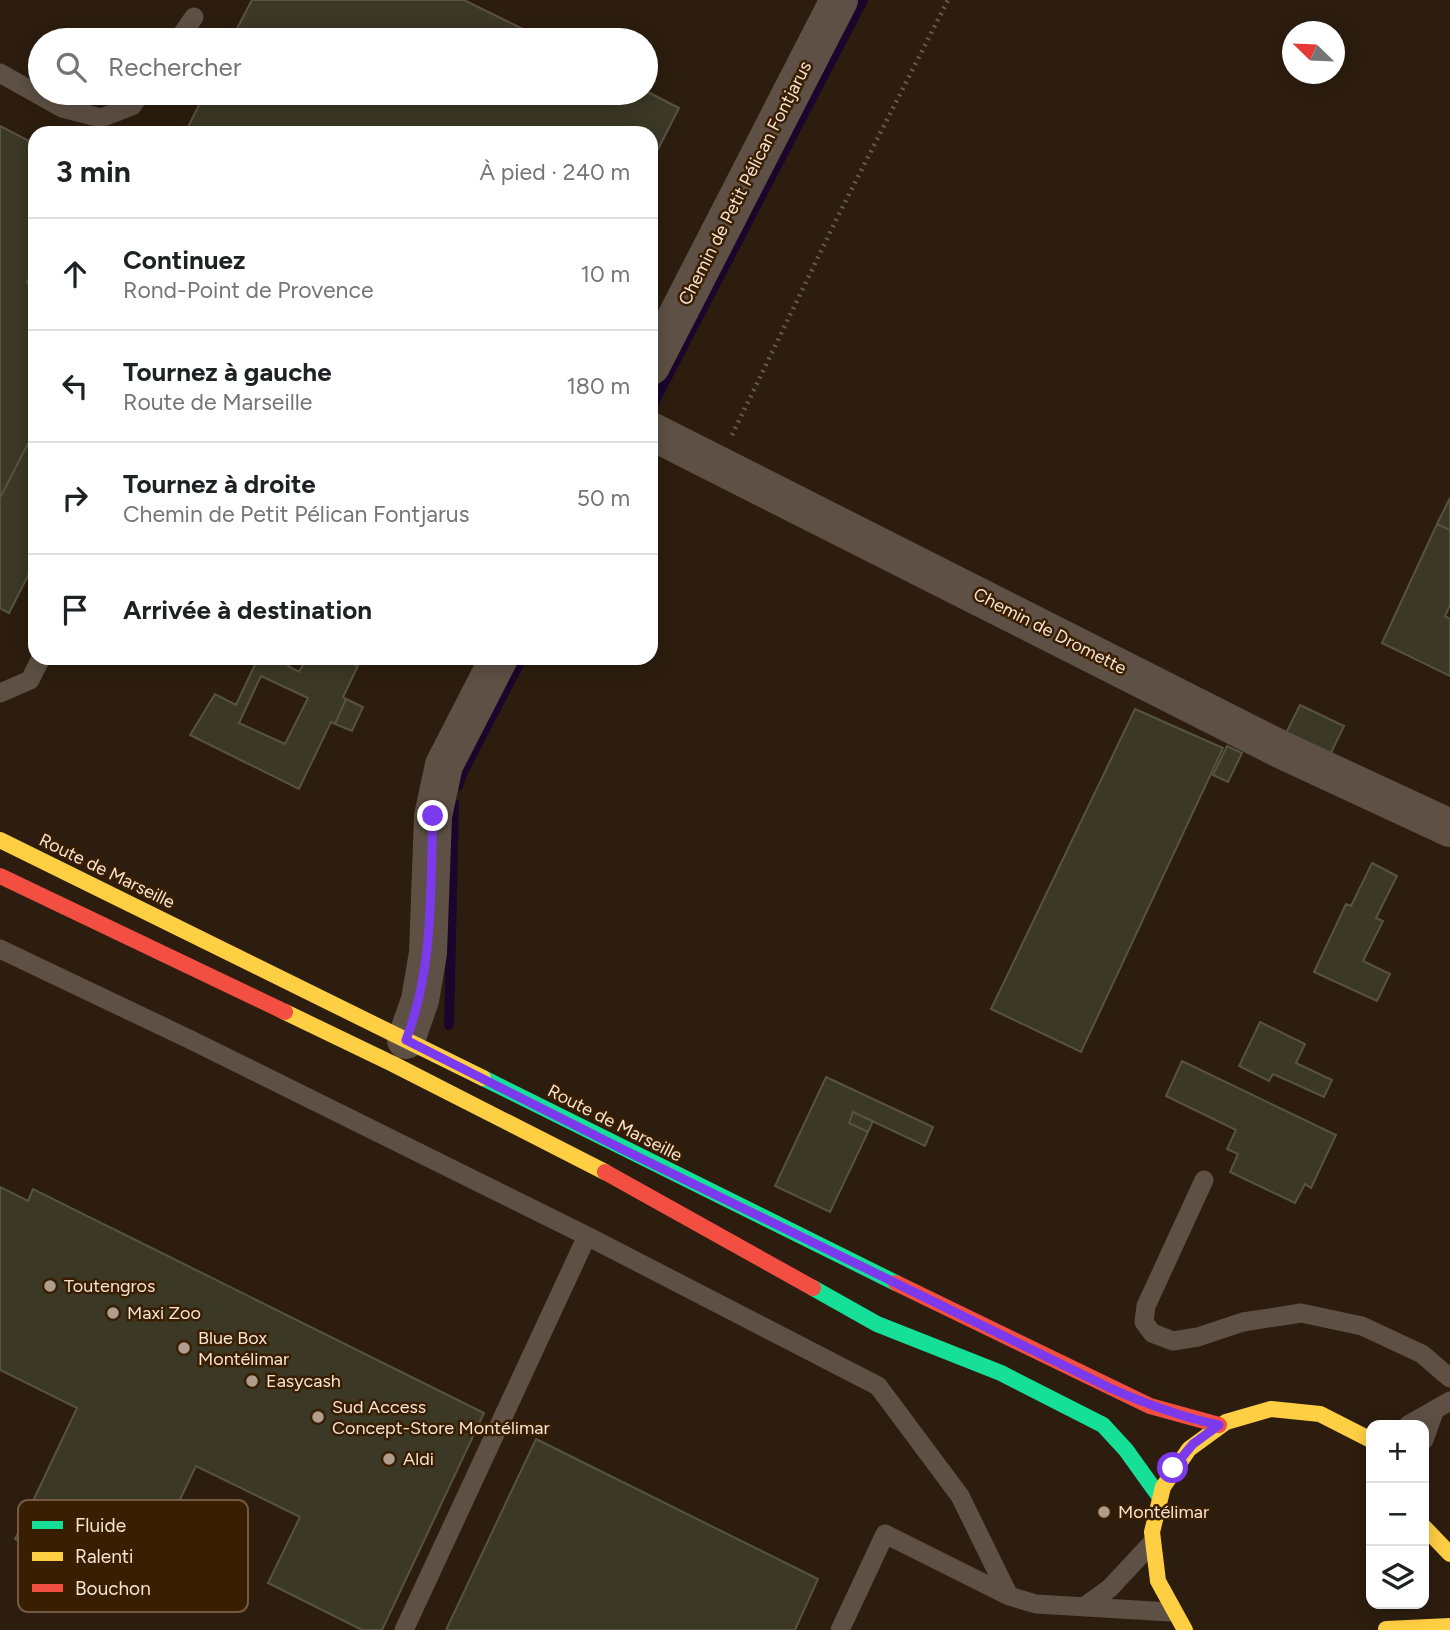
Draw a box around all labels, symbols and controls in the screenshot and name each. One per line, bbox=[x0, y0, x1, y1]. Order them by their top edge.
north arrow bbox=[1282, 21, 1345, 84]
search box bbox=[28, 28, 658, 105]
icon: search bbox=[52, 48, 90, 86]
text: Rechercher bbox=[108, 51, 242, 83]
street label: Chemin de Petit Pélican Fontjarus bbox=[674, 57, 816, 309]
text: 3 min bbox=[56, 153, 131, 190]
text: À pied · 240 m bbox=[479, 158, 630, 186]
text: Continuez bbox=[123, 244, 245, 276]
icon: ahead bbox=[56, 255, 94, 293]
text: 10 m bbox=[581, 260, 630, 288]
text: Rond-Point de Provence bbox=[123, 276, 373, 304]
text: Tournez à gauche bbox=[123, 356, 332, 388]
icon: left bbox=[56, 367, 94, 405]
text: 180 m bbox=[566, 372, 630, 400]
text: Route de Marseille bbox=[123, 388, 312, 416]
text: Tournez à droite bbox=[123, 468, 316, 500]
icon: right bbox=[56, 479, 94, 517]
text: 50 m bbox=[577, 484, 630, 512]
text: Chemin de Petit Pélican Fontjarus bbox=[123, 500, 469, 528]
street label: Chemin de Dromette bbox=[970, 583, 1130, 679]
icon: arrive bbox=[56, 591, 94, 629]
text: Arrivée à destination bbox=[123, 594, 372, 626]
route end bbox=[417, 800, 448, 831]
street label: Route de Marseille bbox=[36, 829, 179, 913]
street label: Route de Marseille bbox=[544, 1080, 686, 1167]
place label: Toutengros bbox=[64, 1275, 155, 1297]
marker: Toutengros bbox=[42, 1278, 58, 1294]
place label: Maxi Zoo bbox=[127, 1302, 201, 1324]
marker: Maxi Zoo bbox=[105, 1305, 121, 1321]
place label: Blue Box Montélimar bbox=[198, 1327, 289, 1370]
marker: Blue Box Montélimar bbox=[176, 1340, 192, 1356]
place label: Easycash bbox=[266, 1370, 341, 1392]
marker: Easycash bbox=[244, 1373, 260, 1389]
place label: Sud Access Concept-Store Montélimar bbox=[332, 1396, 550, 1439]
marker: Sud Access Concept-Store Montélimar bbox=[310, 1409, 326, 1425]
map controls bbox=[1366, 1420, 1429, 1609]
button: + bbox=[1366, 1420, 1429, 1483]
place label: Aldi bbox=[403, 1448, 434, 1470]
marker: Aldi bbox=[381, 1451, 397, 1467]
route start bbox=[1157, 1452, 1188, 1483]
button: − bbox=[1366, 1483, 1429, 1546]
legend bbox=[18, 1500, 248, 1612]
place label: Montélimar bbox=[1118, 1501, 1209, 1523]
marker: Montélimar bbox=[1096, 1504, 1112, 1520]
text: Fluide bbox=[75, 1514, 126, 1537]
text: Ralenti bbox=[75, 1545, 133, 1568]
button: layers bbox=[1366, 1546, 1429, 1609]
text: Bouchon bbox=[75, 1577, 151, 1600]

